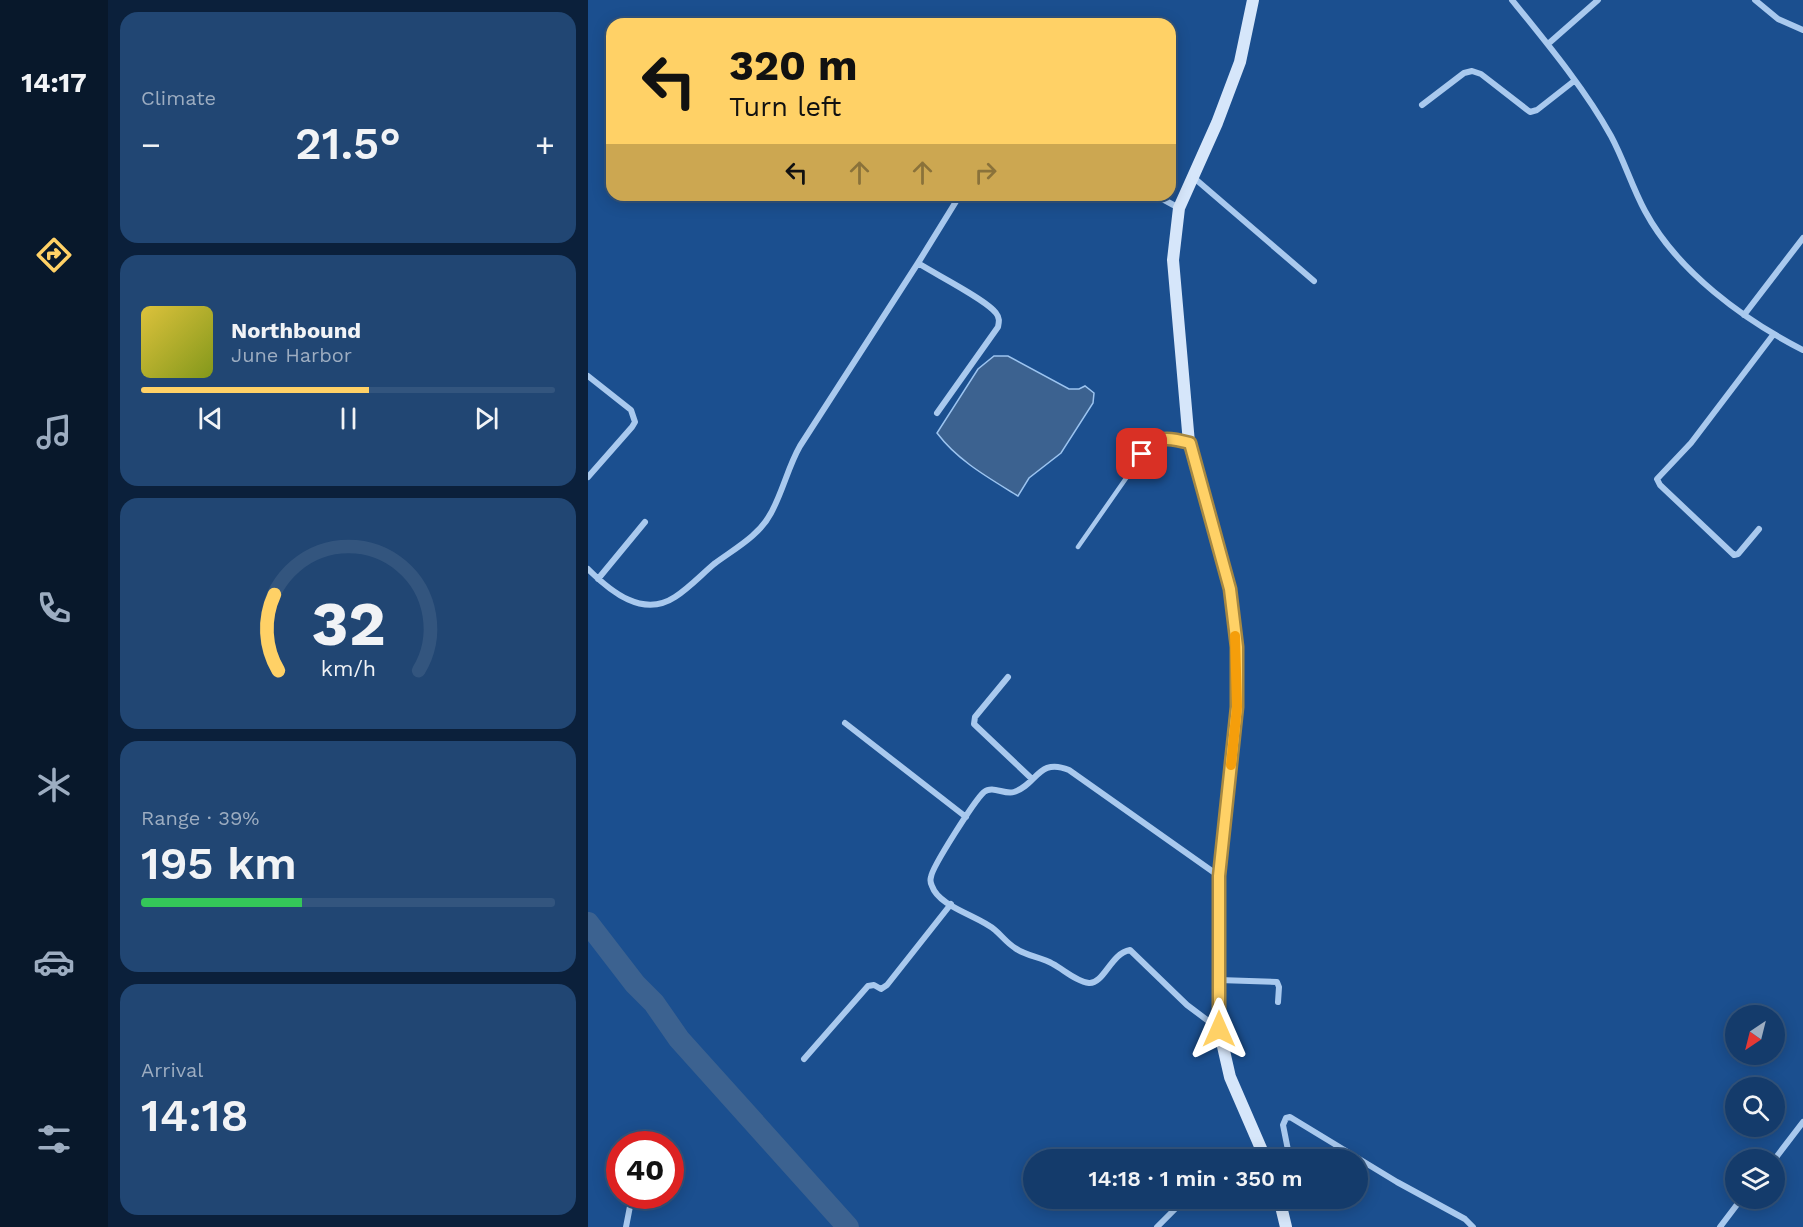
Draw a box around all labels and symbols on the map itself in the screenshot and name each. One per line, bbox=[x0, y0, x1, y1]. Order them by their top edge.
pin bbox=[1116, 428, 1167, 479]
position arrow bbox=[1187, 997, 1251, 1061]
north arrow bbox=[1725, 1005, 1785, 1065]
speed limit sign: 40 bbox=[606, 1131, 684, 1209]

